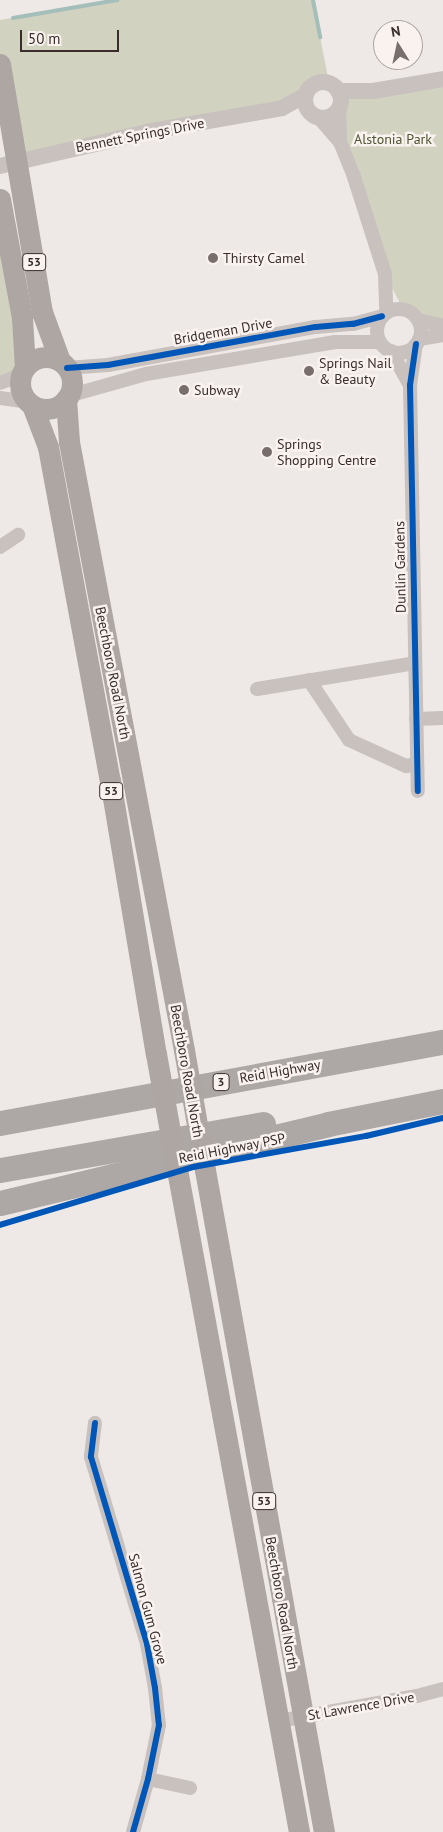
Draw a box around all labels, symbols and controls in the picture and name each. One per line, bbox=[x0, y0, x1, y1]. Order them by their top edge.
scale bar bbox=[22, 20, 121, 52]
north arrow bbox=[373, 20, 423, 70]
text: N bbox=[389, 22, 402, 41]
text: 50 m bbox=[28, 29, 61, 48]
street label: Bennett Springs Drive bbox=[74, 114, 206, 156]
park label: Alstonia Park bbox=[354, 131, 432, 147]
place label: Thirsty Camel bbox=[223, 250, 305, 266]
road number: 53 bbox=[22, 252, 46, 272]
marker: Thirsty Camel bbox=[207, 252, 219, 264]
street label: Bridgeman Drive bbox=[172, 314, 274, 348]
place label: Springs Nail & Beauty bbox=[319, 355, 392, 388]
marker: Springs Nail & Beauty bbox=[303, 365, 315, 377]
place label: Subway bbox=[194, 382, 240, 398]
marker: Subway bbox=[178, 384, 190, 396]
place label: Springs Shopping Centre bbox=[277, 436, 376, 468]
marker: Springs Shopping Centre bbox=[261, 446, 273, 458]
street label: Dunlin Gardens bbox=[391, 521, 409, 613]
street label: Beechboro Road North bbox=[92, 605, 134, 741]
road number: 53 bbox=[98, 781, 124, 800]
street label: Beechboro Road North bbox=[167, 1003, 207, 1139]
street label: Reid Highway bbox=[238, 1056, 322, 1086]
road number: 3 bbox=[212, 1072, 230, 1092]
street label: Reid Highway PSP bbox=[177, 1129, 287, 1167]
road number: 53 bbox=[252, 1492, 276, 1510]
street label: Beechboro Road North bbox=[262, 1535, 302, 1671]
street label: Salmon Gum Grove bbox=[125, 1552, 171, 1666]
street label: St Lawrence Drive bbox=[306, 1688, 416, 1724]

